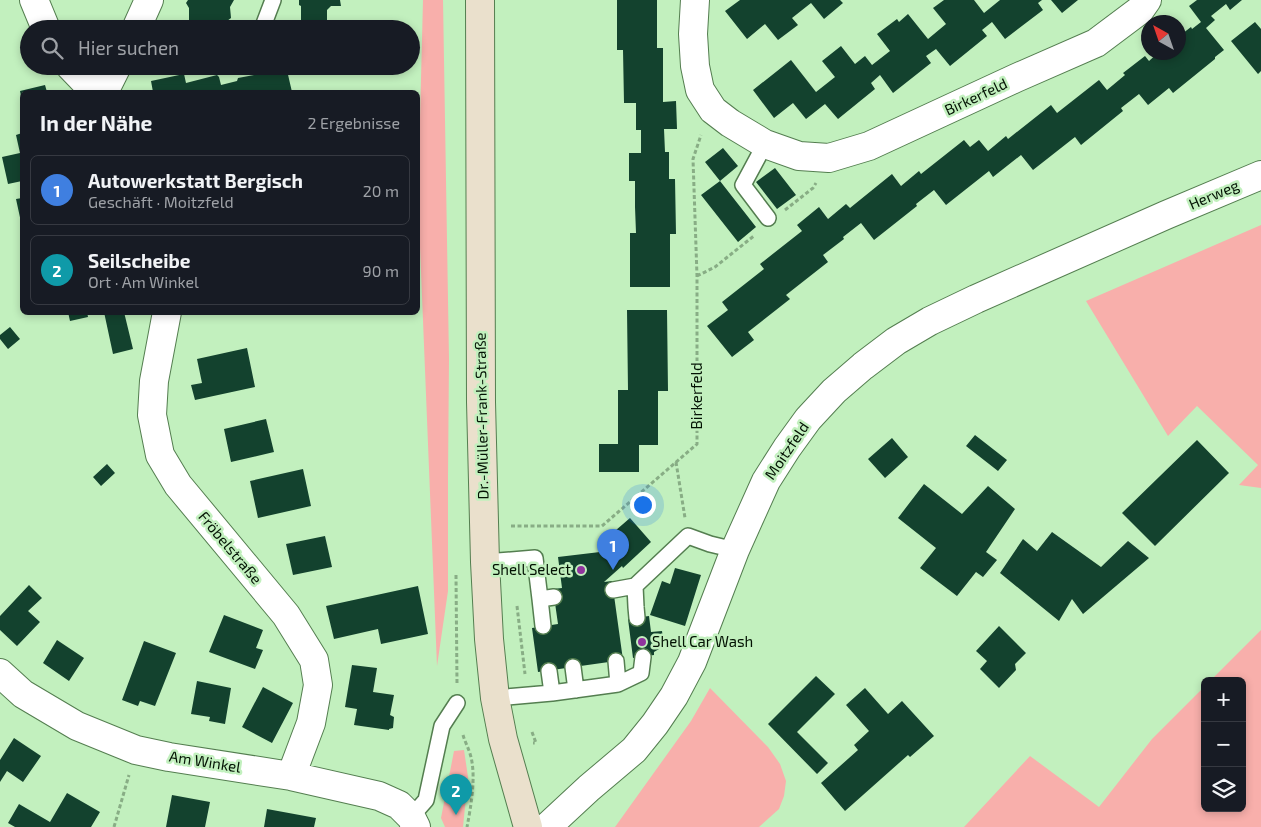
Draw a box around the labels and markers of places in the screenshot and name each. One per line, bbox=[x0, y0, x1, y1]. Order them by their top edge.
pin: 1 bbox=[597, 529, 629, 570]
place label: Shell Select bbox=[492, 560, 571, 578]
marker: Shell Select bbox=[575, 564, 587, 576]
place label: Shell Car Wash bbox=[652, 632, 753, 650]
marker: Shell Car Wash bbox=[636, 636, 648, 648]
pin: 2 bbox=[440, 774, 472, 815]

